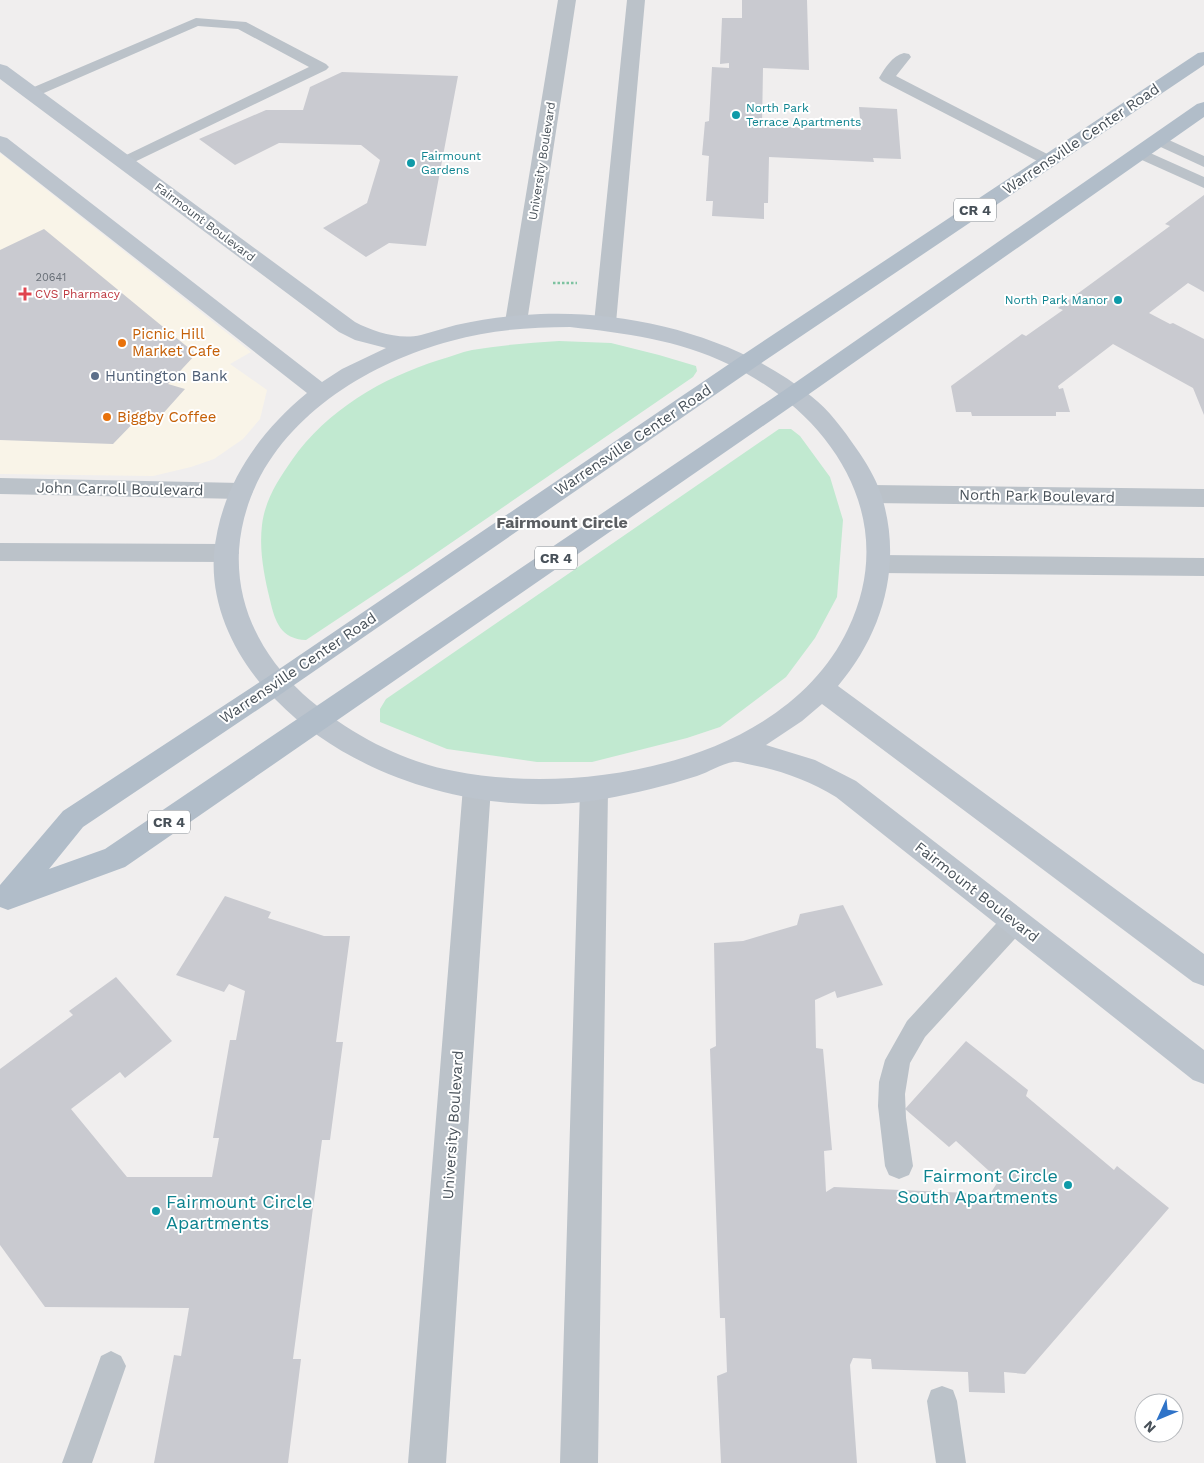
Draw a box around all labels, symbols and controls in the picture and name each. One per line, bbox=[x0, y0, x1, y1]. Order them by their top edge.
street label: Warrensville Center Road bbox=[999, 80, 1163, 198]
street label: University Boulevard bbox=[526, 101, 558, 221]
place label: North Park Terrace Apartments bbox=[746, 101, 861, 129]
marker: North Park Terrace Apartments bbox=[730, 109, 742, 121]
place label: Fairmount Gardens bbox=[421, 149, 481, 177]
marker: Fairmount Gardens bbox=[405, 157, 417, 169]
street label: Fairmount Boulevard bbox=[152, 180, 258, 264]
road number: CR 4 bbox=[954, 198, 996, 222]
house number: 20641 bbox=[36, 271, 66, 284]
place label: CVS Pharmacy bbox=[35, 287, 121, 301]
marker: CVS Pharmacy bbox=[19, 288, 31, 300]
place label: North Park Manor bbox=[1005, 293, 1108, 307]
marker: North Park Manor bbox=[1112, 294, 1124, 306]
place label: Picnic Hill Market Cafe bbox=[132, 325, 220, 360]
marker: Picnic Hill Market Cafe bbox=[116, 337, 128, 349]
place label: Huntington Bank bbox=[105, 367, 228, 385]
marker: Huntington Bank bbox=[89, 370, 101, 382]
street label: Warrensville Center Road bbox=[551, 381, 715, 499]
place label: Biggby Coffee bbox=[117, 408, 216, 426]
marker: Biggby Coffee bbox=[101, 411, 113, 423]
street label: John Carroll Boulevard bbox=[36, 479, 204, 499]
street label: North Park Boulevard bbox=[959, 486, 1115, 506]
district label: Fairmount Circle bbox=[496, 513, 628, 532]
road number: CR 4 bbox=[535, 546, 577, 570]
street label: Warrensville Center Road bbox=[216, 609, 380, 727]
road number: CR 4 bbox=[148, 810, 190, 834]
street label: Fairmount Boulevard bbox=[911, 838, 1043, 946]
street label: University Boulevard bbox=[439, 1050, 467, 1200]
place label: Fairmont Circle South Apartments bbox=[897, 1165, 1058, 1207]
marker: Fairmont Circle South Apartments bbox=[1062, 1179, 1074, 1191]
place label: Fairmount Circle Apartments bbox=[166, 1191, 312, 1233]
marker: Fairmount Circle Apartments bbox=[150, 1205, 162, 1217]
north arrow bbox=[1134, 1393, 1184, 1443]
text: N bbox=[1140, 1418, 1159, 1436]

